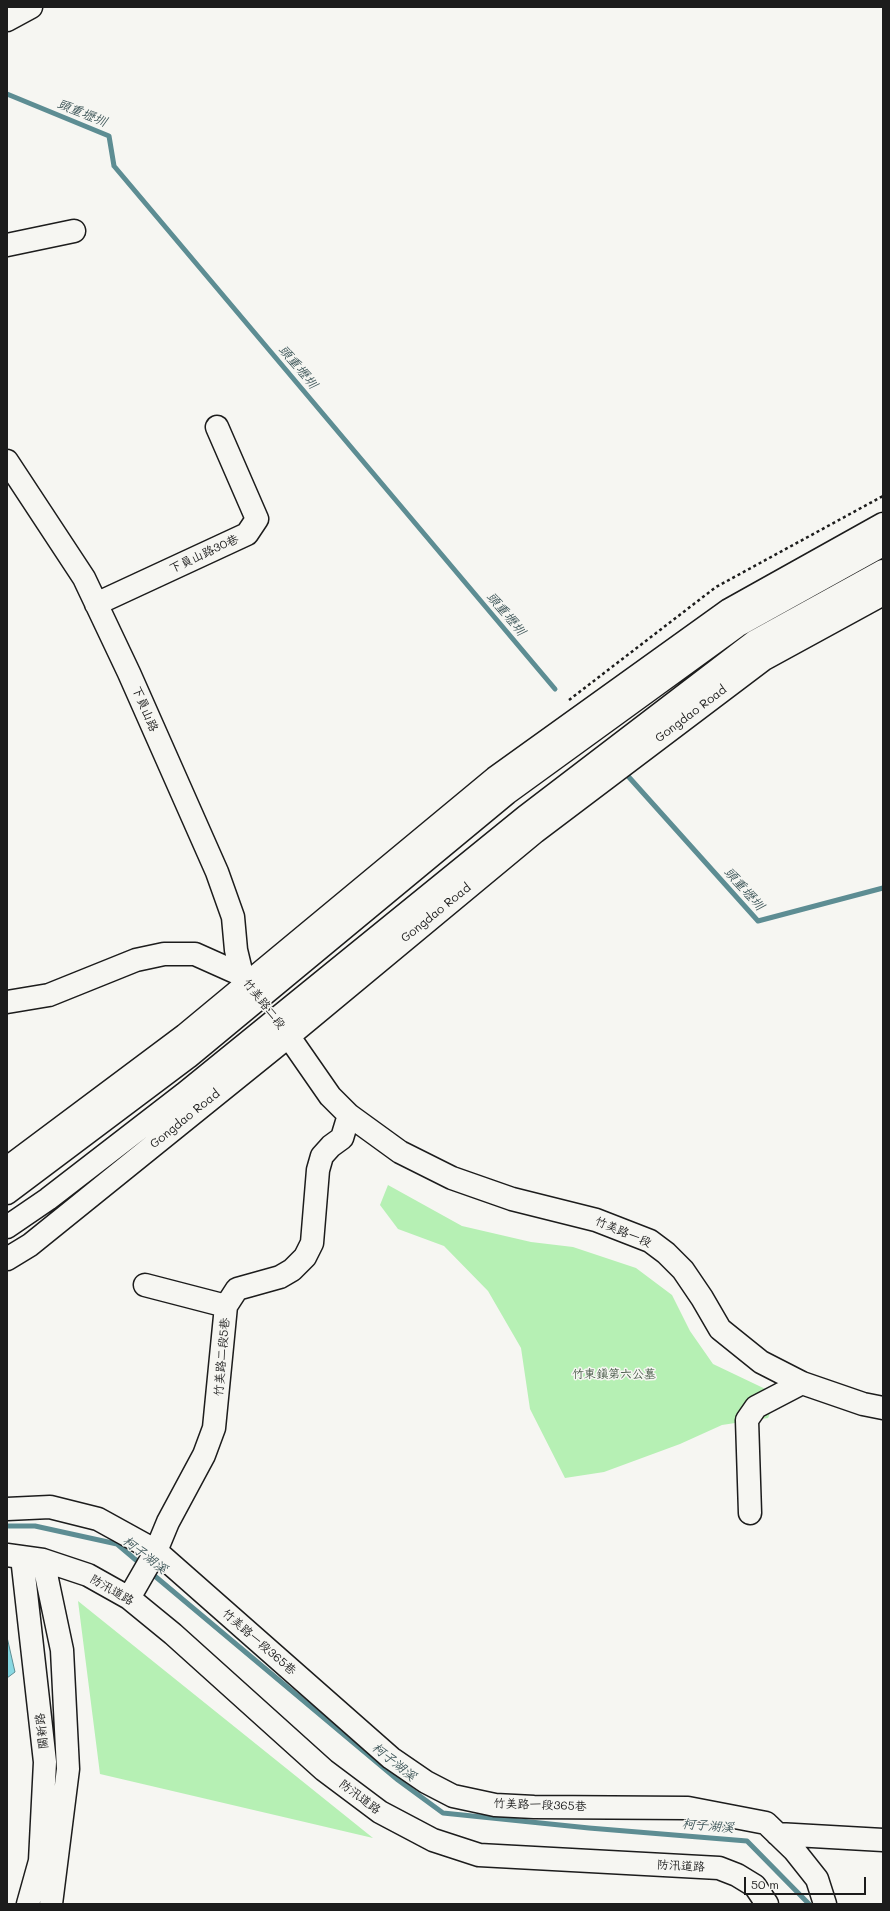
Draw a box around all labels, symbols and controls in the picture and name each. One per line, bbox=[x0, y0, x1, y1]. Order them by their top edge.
water label: 頭重壢圳 bbox=[55, 96, 109, 130]
water label: 頭重壢圳 bbox=[275, 342, 321, 392]
street label: 下員山路30巷 bbox=[167, 532, 241, 576]
water label: 頭重壢圳 bbox=[483, 589, 529, 639]
street label: Gongdao Road bbox=[653, 683, 729, 745]
street label: 下員山路 bbox=[129, 684, 161, 734]
water label: 頭重壢圳 bbox=[721, 864, 767, 914]
street label: Gongdao Road bbox=[398, 880, 474, 946]
street label: 竹美路二段 bbox=[240, 976, 288, 1032]
street label: Gongdao Road bbox=[147, 1086, 223, 1152]
street label: 竹美路一段 bbox=[593, 1214, 653, 1250]
street label: 竹美路二段5巷 bbox=[211, 1317, 233, 1397]
park label: 竹東鎮第六公墓 bbox=[572, 1367, 656, 1381]
water label: 柯子湖溪 bbox=[120, 1533, 170, 1577]
street label: 防汛道路 bbox=[88, 1572, 136, 1608]
street label: 竹美路一段365巷 bbox=[219, 1606, 299, 1678]
street label: 關新路 bbox=[33, 1712, 51, 1750]
water label: 柯子湖溪 bbox=[369, 1740, 419, 1784]
street label: 防汛道路 bbox=[336, 1777, 384, 1817]
street label: 竹美路一段365巷 bbox=[493, 1796, 587, 1814]
water label: 柯子湖溪 bbox=[681, 1816, 735, 1836]
street label: 防汛道路 bbox=[657, 1858, 705, 1874]
scale bar bbox=[746, 1869, 868, 1895]
text: 50 m bbox=[751, 1876, 779, 1892]

